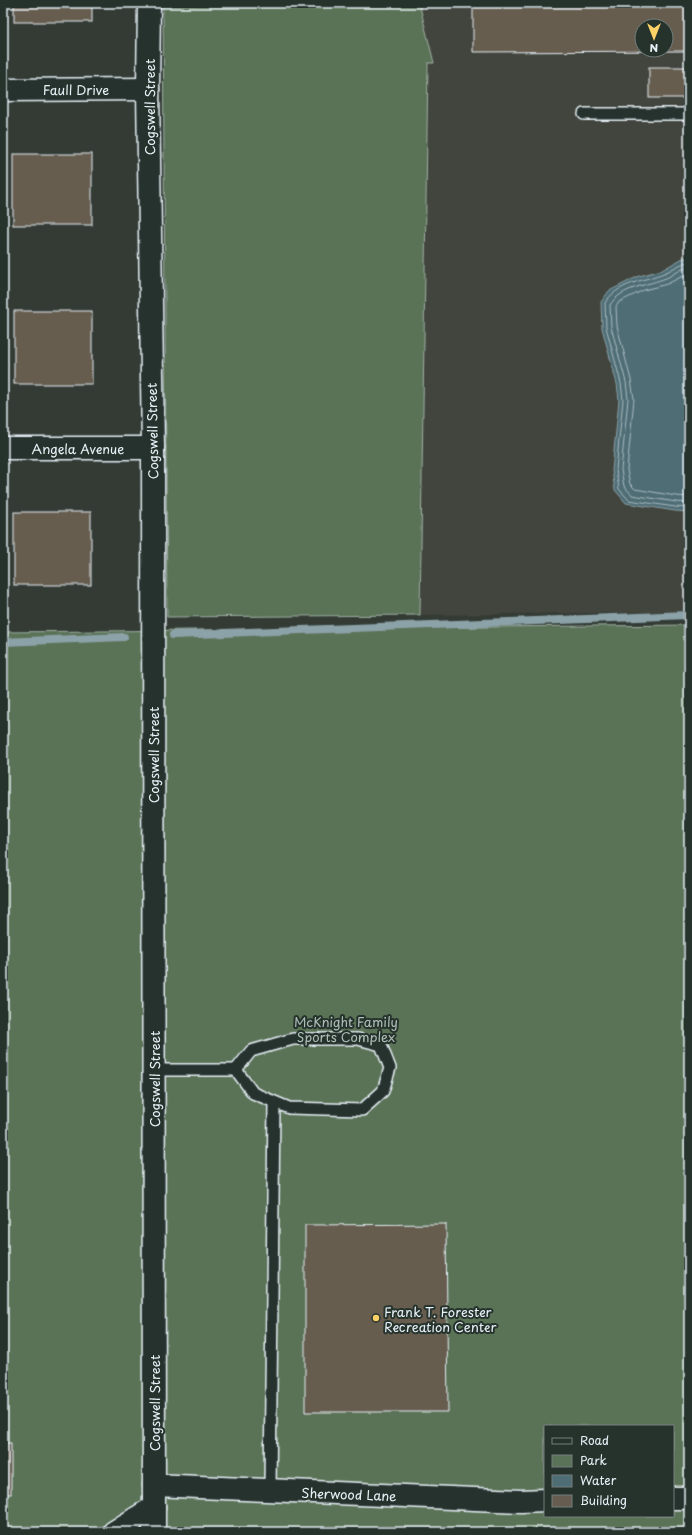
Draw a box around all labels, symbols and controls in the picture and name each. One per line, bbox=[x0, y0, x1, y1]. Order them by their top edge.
north arrow bbox=[634, 18, 674, 58]
text: N bbox=[649, 40, 658, 57]
street label: Cogswell Street bbox=[140, 59, 159, 155]
street label: Faull Drive bbox=[43, 80, 109, 99]
street label: Cogswell Street bbox=[142, 383, 162, 479]
street label: Angela Avenue bbox=[32, 439, 124, 458]
street label: Cogswell Street bbox=[144, 707, 163, 803]
park label: McKnight Family Sports Complex bbox=[294, 1012, 398, 1046]
street label: Cogswell Street bbox=[145, 1031, 164, 1127]
place label: Frank T. Forester Recreation Center bbox=[384, 1302, 497, 1336]
marker: Frank T. Forester Recreation Center bbox=[371, 1313, 381, 1323]
street label: Cogswell Street bbox=[145, 1355, 164, 1451]
legend bbox=[544, 1425, 674, 1517]
text: Road bbox=[580, 1431, 609, 1449]
text: Park bbox=[580, 1451, 607, 1469]
text: Water bbox=[580, 1471, 617, 1489]
street label: Sherwood Lane bbox=[301, 1483, 397, 1505]
text: Building bbox=[580, 1491, 627, 1509]

